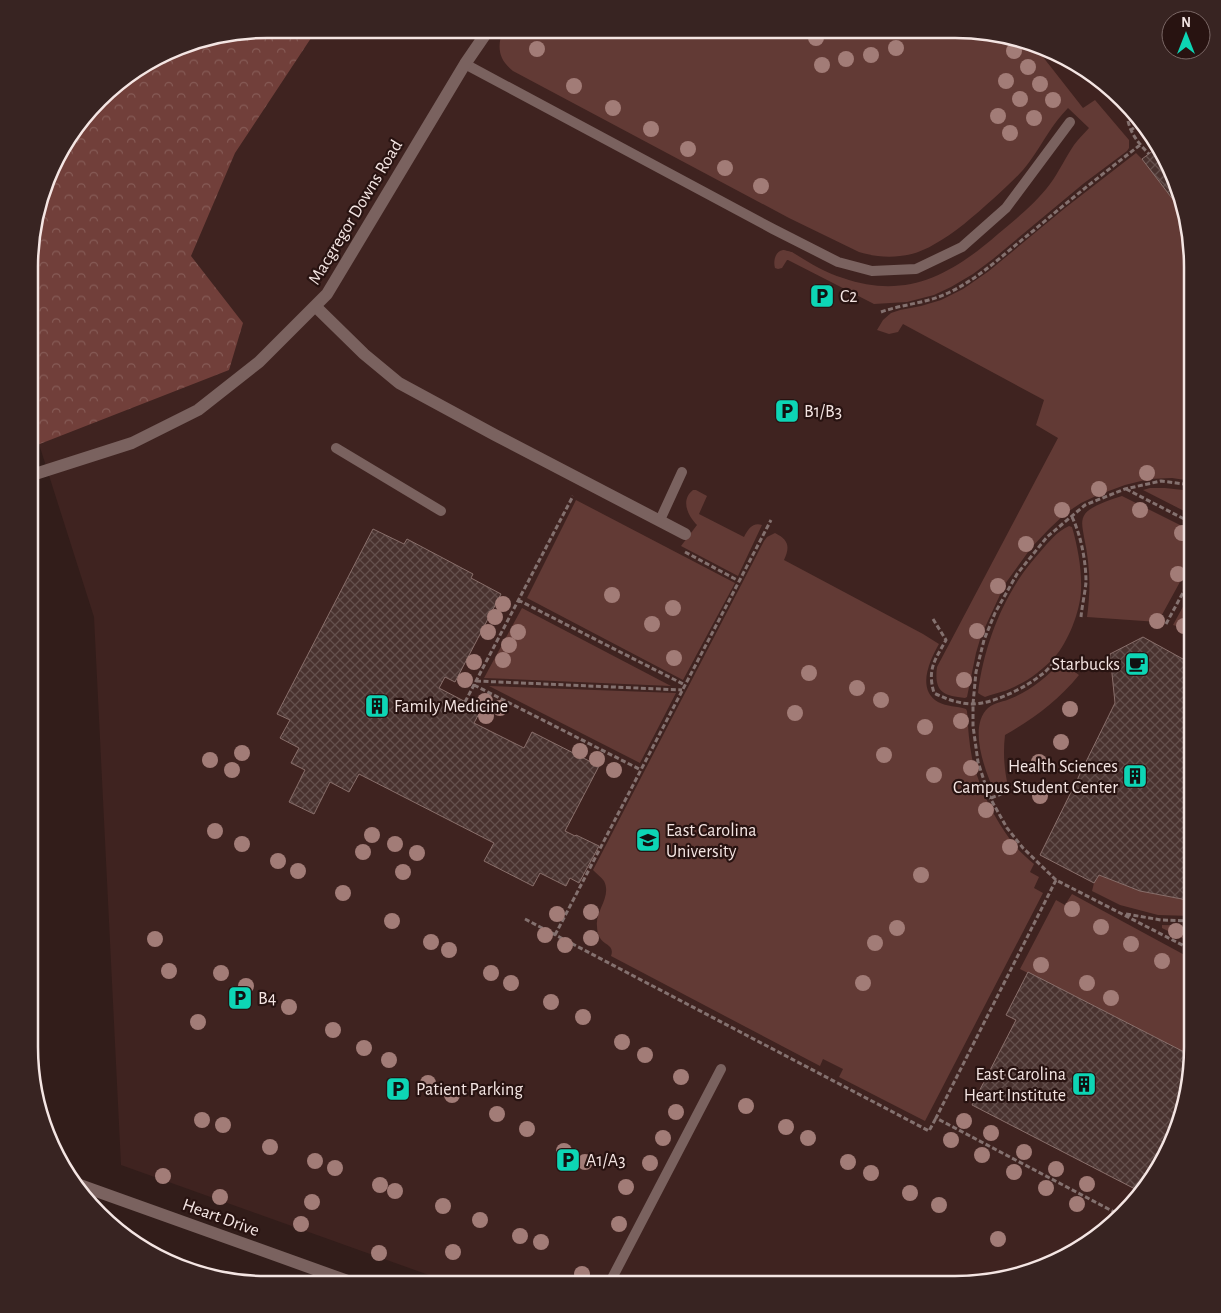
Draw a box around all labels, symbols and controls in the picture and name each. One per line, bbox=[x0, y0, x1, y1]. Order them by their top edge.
north arrow bbox=[1161, 10, 1211, 60]
text: N bbox=[1181, 16, 1191, 30]
street label: Macgregor Downs Road bbox=[306, 137, 406, 288]
parking icon: C2 bbox=[809, 283, 835, 309]
place label: C2 bbox=[840, 288, 858, 306]
parking icon: B1/B3 bbox=[774, 398, 800, 424]
place label: B1/B3 bbox=[804, 403, 842, 421]
cafe icon: Starbucks bbox=[1124, 651, 1150, 677]
place label: Starbucks bbox=[1052, 656, 1120, 674]
building icon: Family Medicine bbox=[364, 693, 390, 719]
place label: Family Medicine bbox=[394, 698, 508, 716]
place label: Health Sciences Campus Student Center bbox=[953, 758, 1118, 797]
building icon: Health Sciences Campus Student Center bbox=[1122, 763, 1148, 789]
place label: East Carolina University bbox=[666, 822, 757, 861]
school or university icon: East Carolina University bbox=[635, 827, 661, 853]
parking icon: B4 bbox=[227, 985, 253, 1011]
place label: B4 bbox=[258, 990, 277, 1008]
place label: East Carolina Heart Institute bbox=[964, 1066, 1066, 1105]
building icon: East Carolina Heart Institute bbox=[1071, 1071, 1097, 1097]
parking icon: Patient Parking bbox=[385, 1076, 411, 1102]
place label: Patient Parking bbox=[416, 1081, 523, 1099]
parking icon: A1/A3 bbox=[555, 1147, 581, 1173]
place label: A1/A3 bbox=[586, 1152, 626, 1170]
street label: Heart Drive bbox=[180, 1196, 261, 1240]

